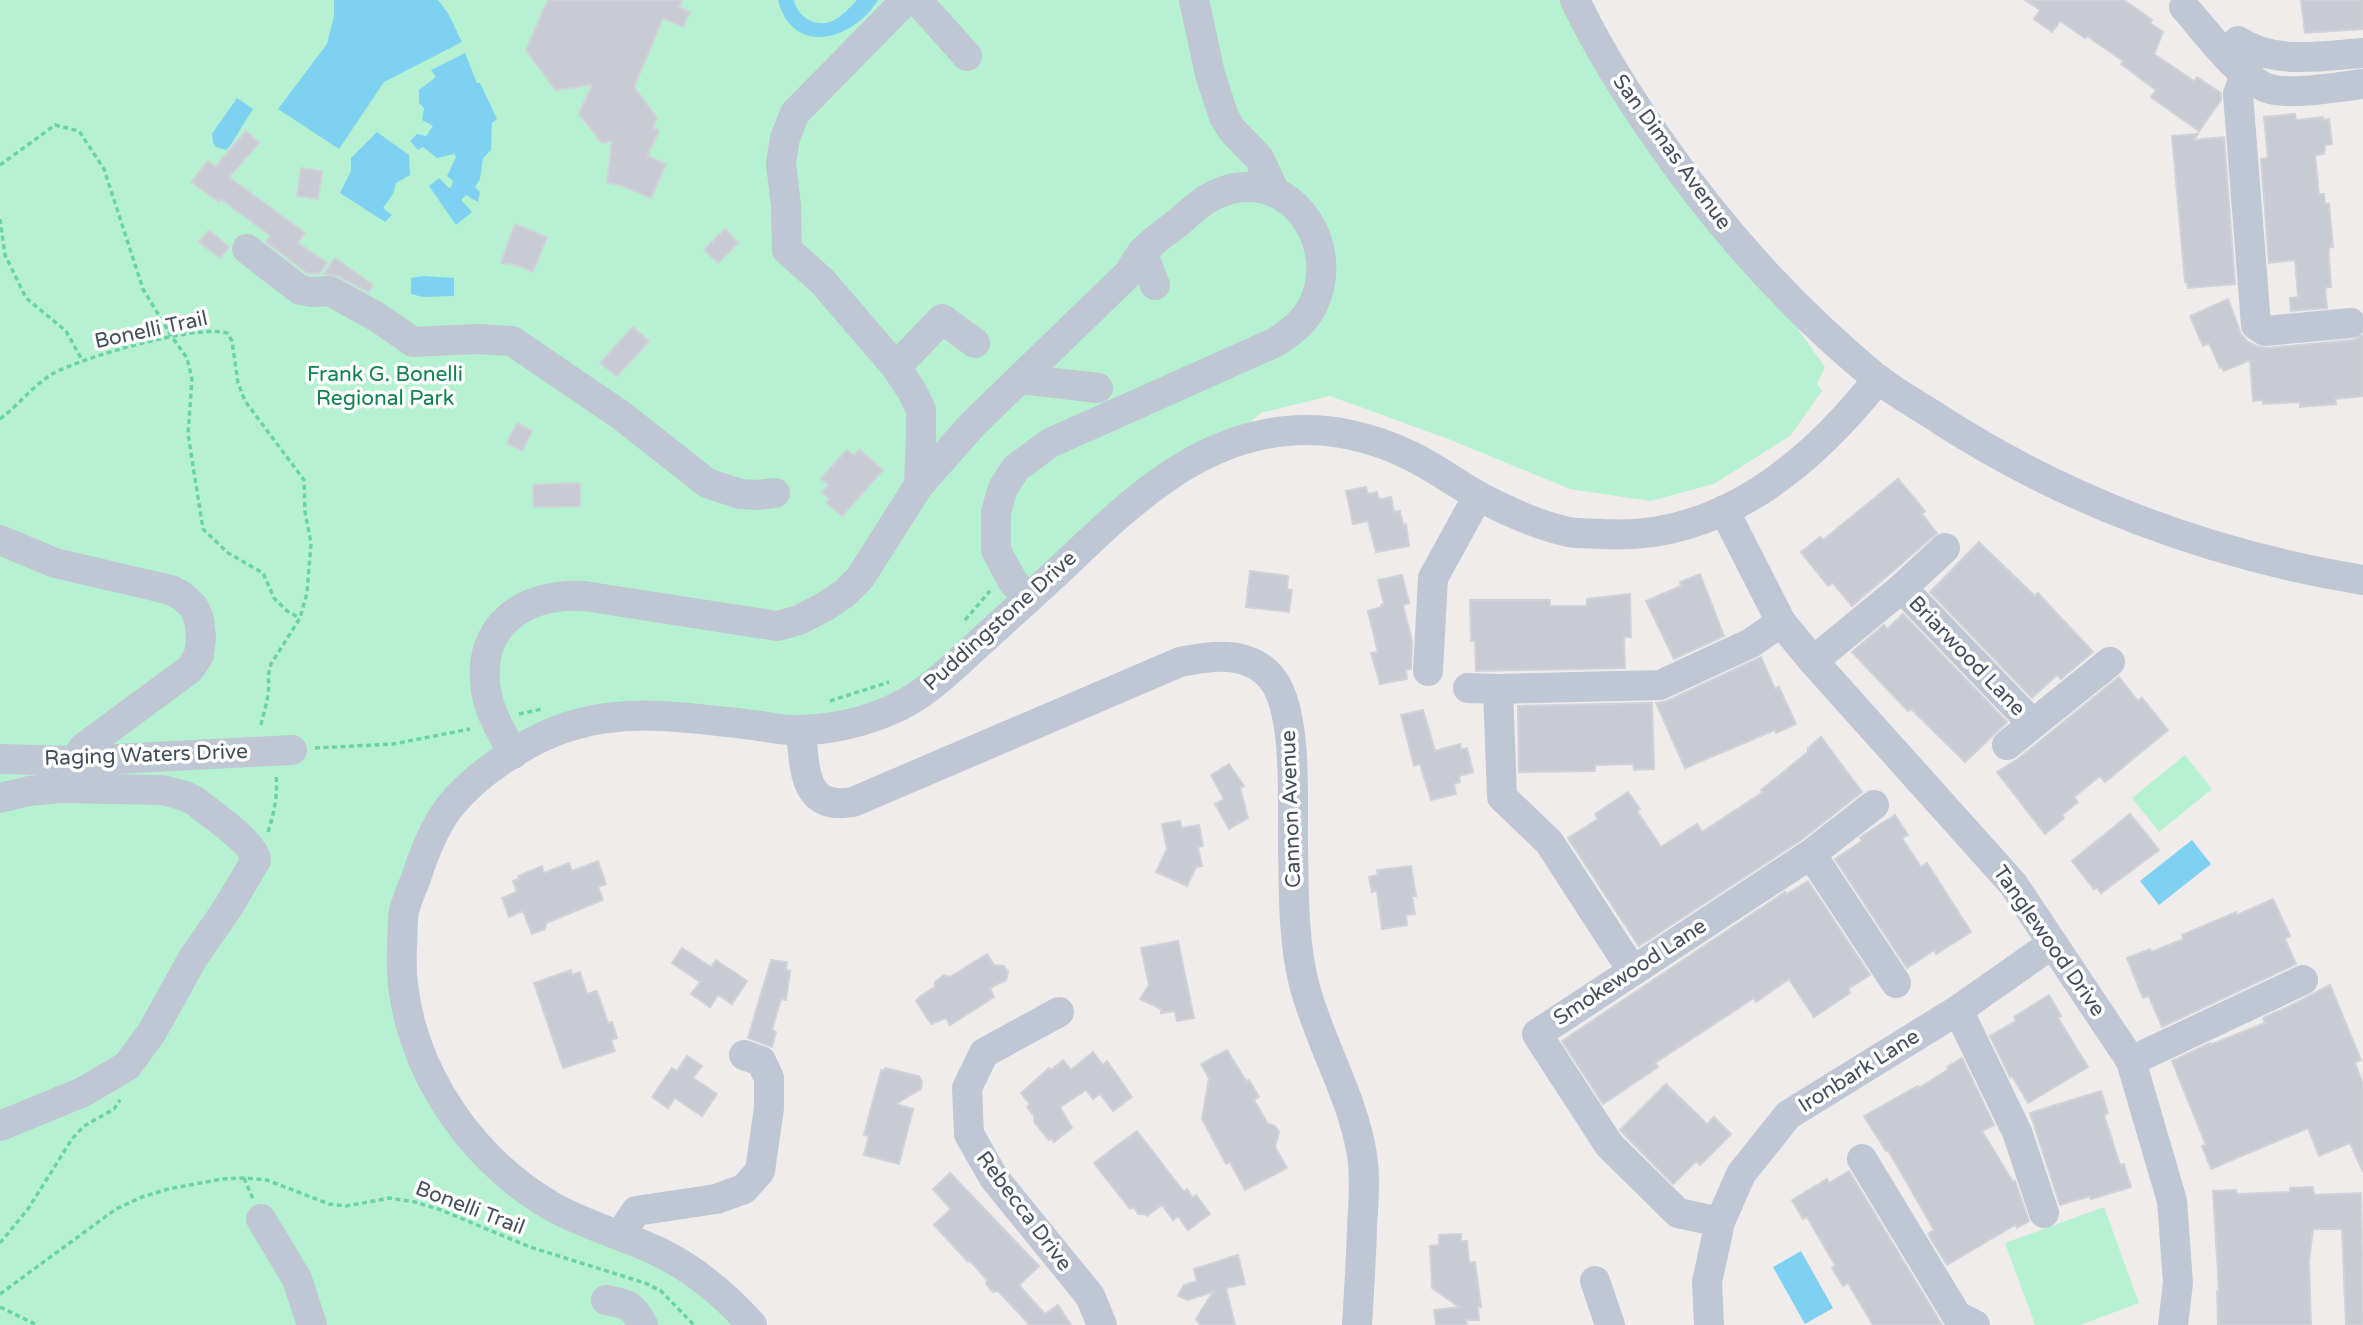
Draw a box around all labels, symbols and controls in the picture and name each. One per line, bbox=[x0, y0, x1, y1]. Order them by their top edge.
street label: San Dimas Avenue bbox=[1607, 70, 1737, 234]
street label: Bonelli Trail bbox=[92, 306, 210, 354]
park label: Frank G. Bonelli Regional Park bbox=[307, 362, 463, 411]
street label: Puddingstone Drive bbox=[918, 546, 1082, 696]
street label: Briarwood Lane bbox=[1904, 591, 2031, 721]
street label: Cannon Avenue bbox=[1276, 729, 1306, 888]
street label: Raging Waters Drive bbox=[44, 739, 248, 771]
street label: Tanglewood Drive bbox=[1988, 861, 2110, 1021]
street label: Smokewood Lane bbox=[1549, 913, 1711, 1031]
street label: Ironbark Lane bbox=[1794, 1024, 1924, 1118]
street label: Rebecca Drive bbox=[971, 1146, 1077, 1276]
street label: Bonelli Trail bbox=[412, 1176, 528, 1240]

